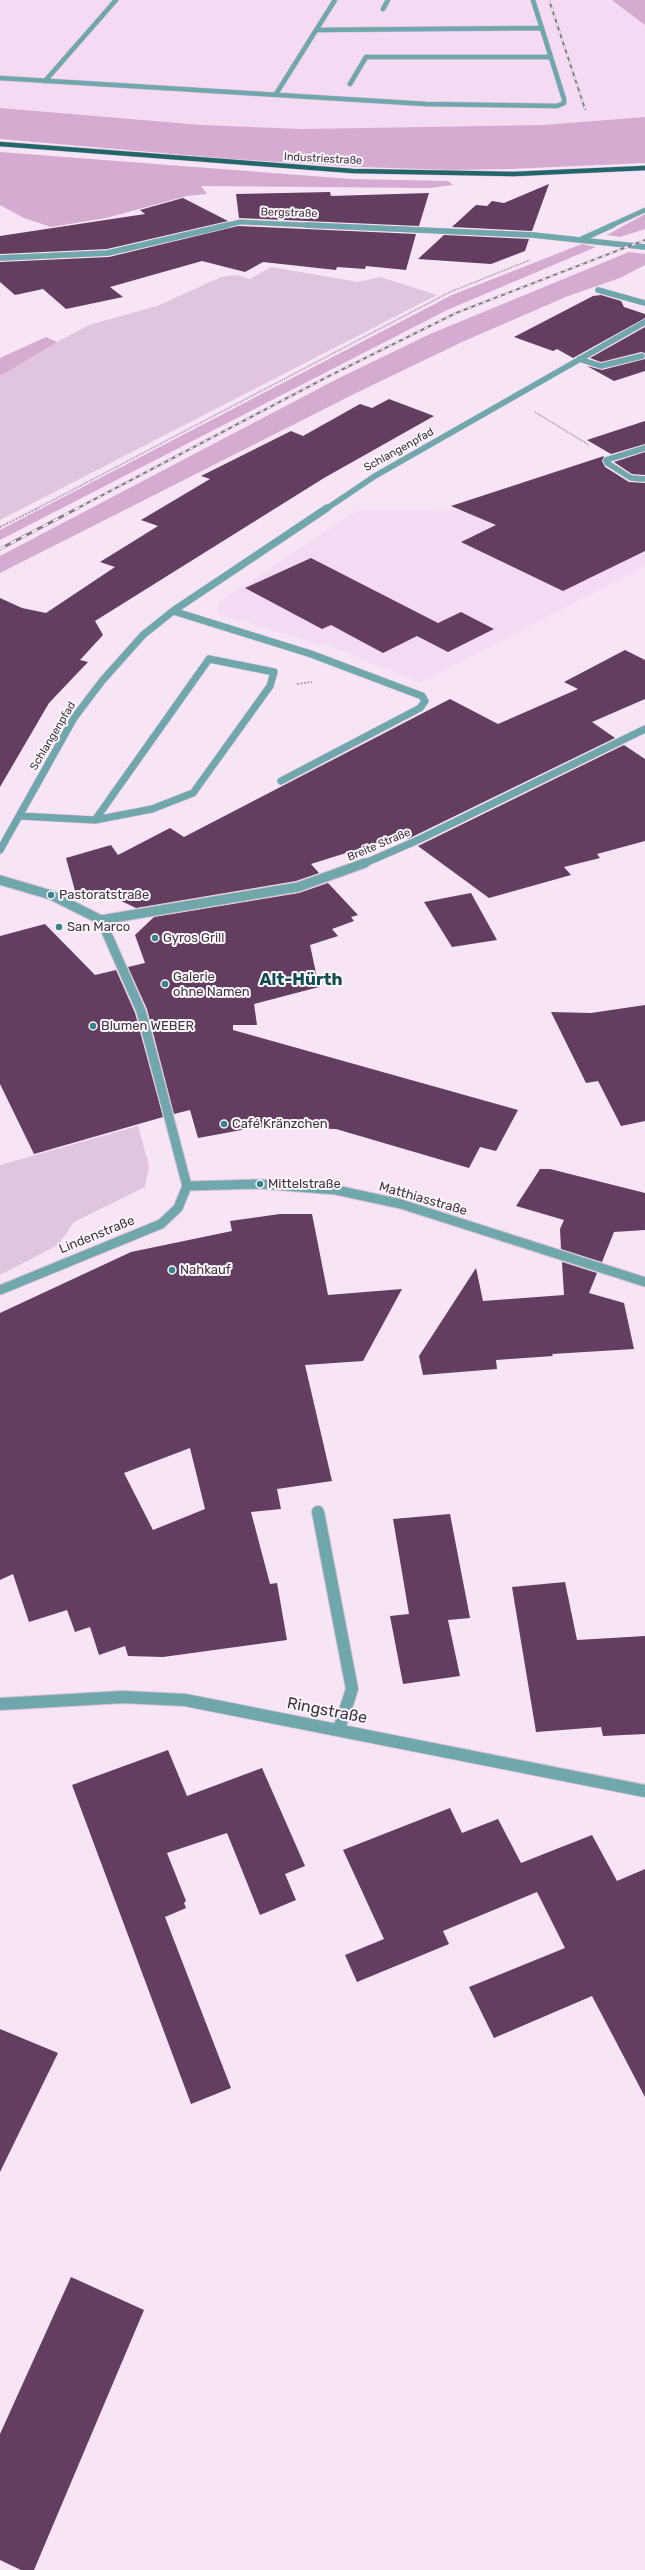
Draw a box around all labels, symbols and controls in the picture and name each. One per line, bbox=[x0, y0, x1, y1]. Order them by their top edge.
street label: Industriestraße bbox=[283, 150, 363, 168]
street label: Bergstraße bbox=[260, 205, 318, 221]
street label: Schlangenpfad bbox=[362, 425, 436, 475]
street label: Schlangenpfad bbox=[27, 699, 79, 773]
street label: Breite Straße bbox=[345, 826, 413, 864]
place label: Pastoratstraße bbox=[59, 887, 149, 903]
marker: Pastoratstraße bbox=[46, 890, 56, 900]
place label: San Marco bbox=[67, 919, 130, 935]
marker: San Marco bbox=[54, 922, 64, 932]
place label: Gyros Grill bbox=[163, 930, 224, 946]
marker: Gyros Grill bbox=[150, 933, 160, 943]
place label: Galerie ohne Namen bbox=[173, 969, 250, 1000]
district label: Alt-Hürth bbox=[259, 970, 343, 990]
marker: Galerie ohne Namen bbox=[160, 979, 170, 989]
place label: Blumen WEBER bbox=[101, 1018, 194, 1034]
marker: Blumen WEBER bbox=[88, 1021, 98, 1031]
place label: Café Kränzchen bbox=[232, 1116, 328, 1132]
marker: Café Kränzchen bbox=[219, 1119, 229, 1129]
place label: Mittelstraße bbox=[268, 1176, 341, 1192]
marker: Mittelstraße bbox=[255, 1179, 265, 1189]
street label: Matthiasstraße bbox=[377, 1179, 469, 1219]
street label: Lindenstraße bbox=[57, 1213, 137, 1257]
place label: Nahkauf bbox=[180, 1262, 231, 1278]
marker: Nahkauf bbox=[167, 1265, 177, 1275]
street label: Ringstraße bbox=[285, 1694, 369, 1728]

